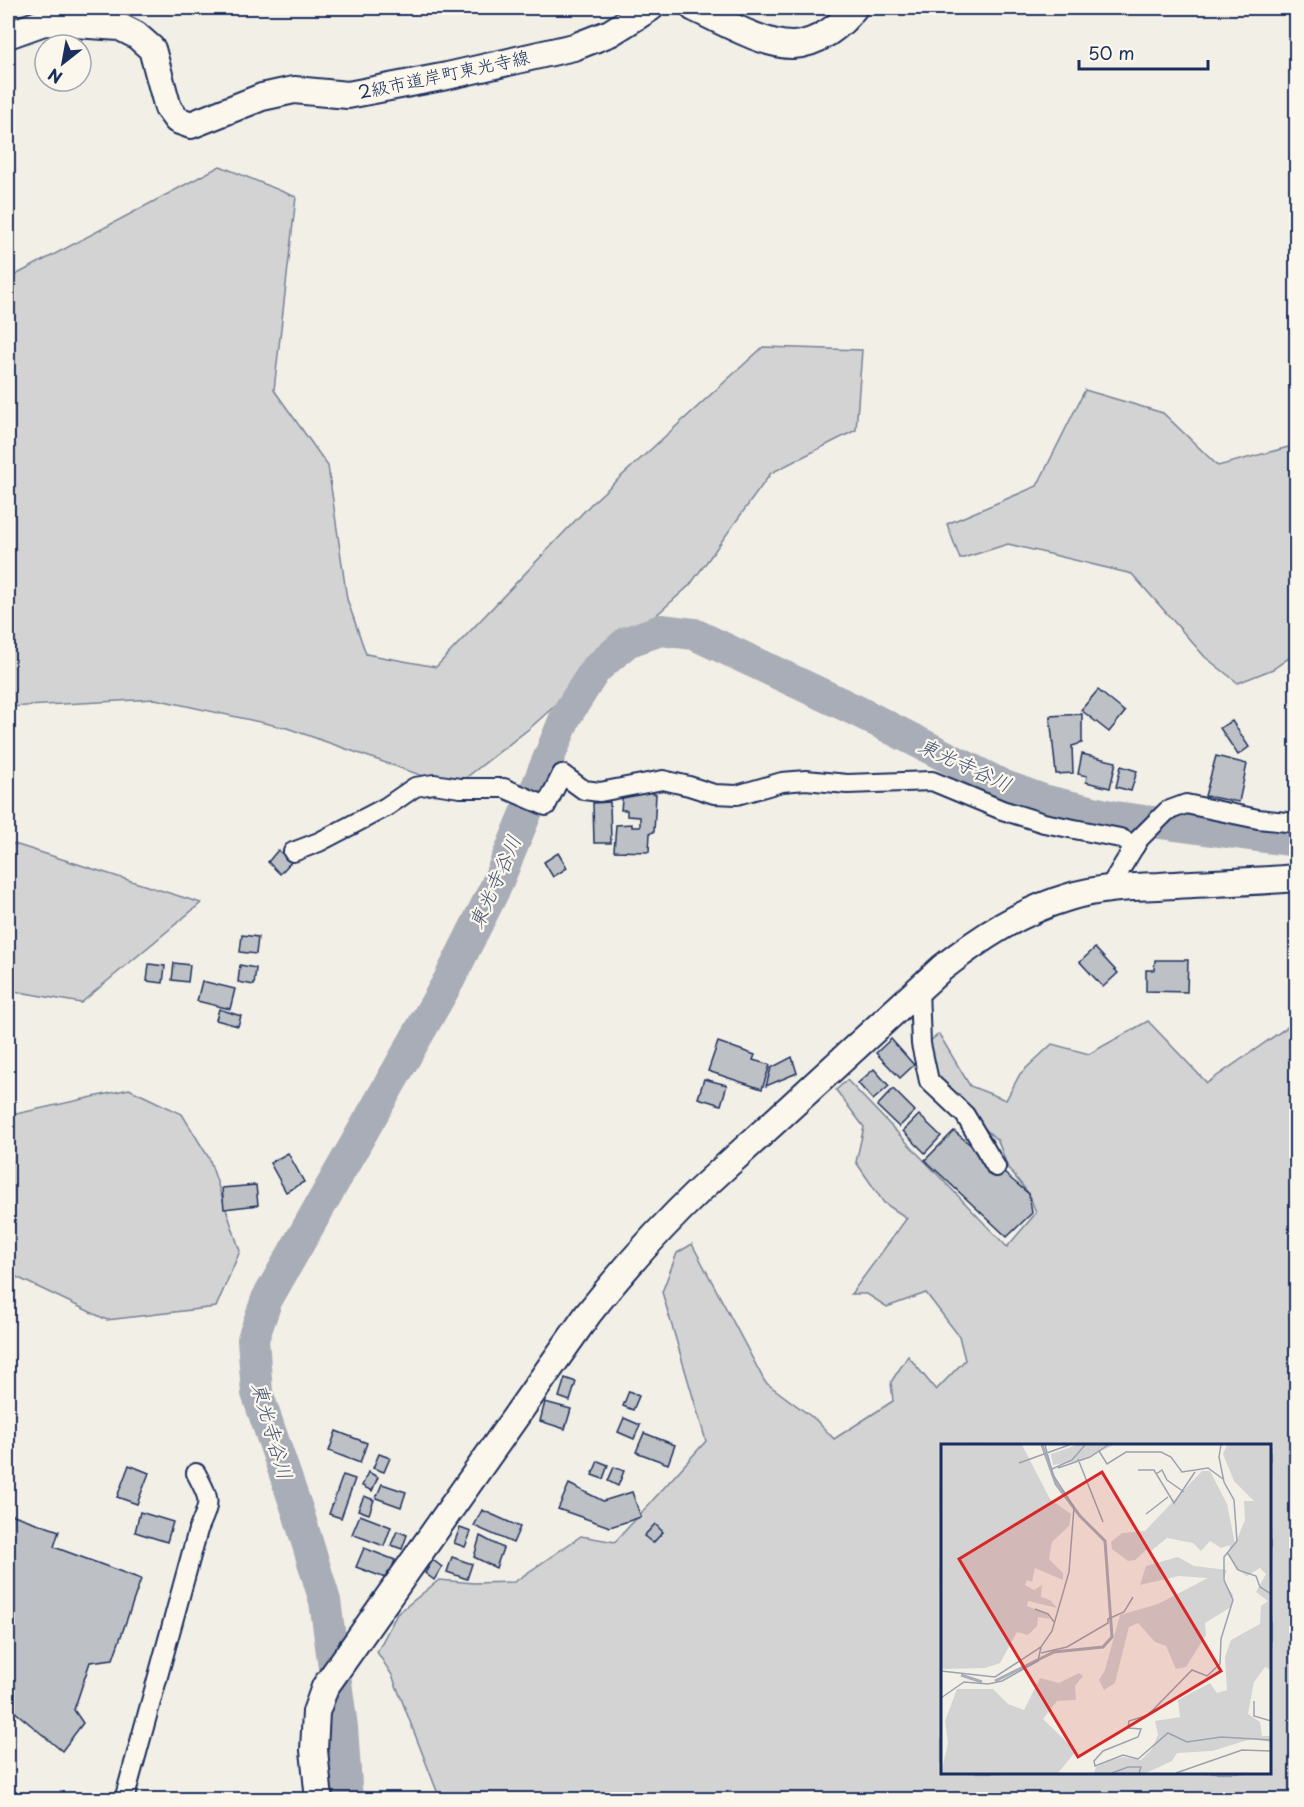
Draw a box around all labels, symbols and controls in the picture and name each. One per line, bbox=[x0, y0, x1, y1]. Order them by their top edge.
north arrow bbox=[33, 33, 93, 93]
scale bar bbox=[1079, 33, 1208, 71]
text: 50 m bbox=[1088, 39, 1135, 66]
street label: 2級市道岸町東光寺線 bbox=[355, 42, 532, 105]
text: N bbox=[43, 63, 66, 90]
water label: 東光寺谷川 bbox=[914, 729, 1017, 799]
water label: 東光寺谷川 bbox=[460, 830, 528, 933]
water label: 東光寺谷川 bbox=[245, 1379, 301, 1483]
inset map bbox=[941, 1444, 1271, 1774]

